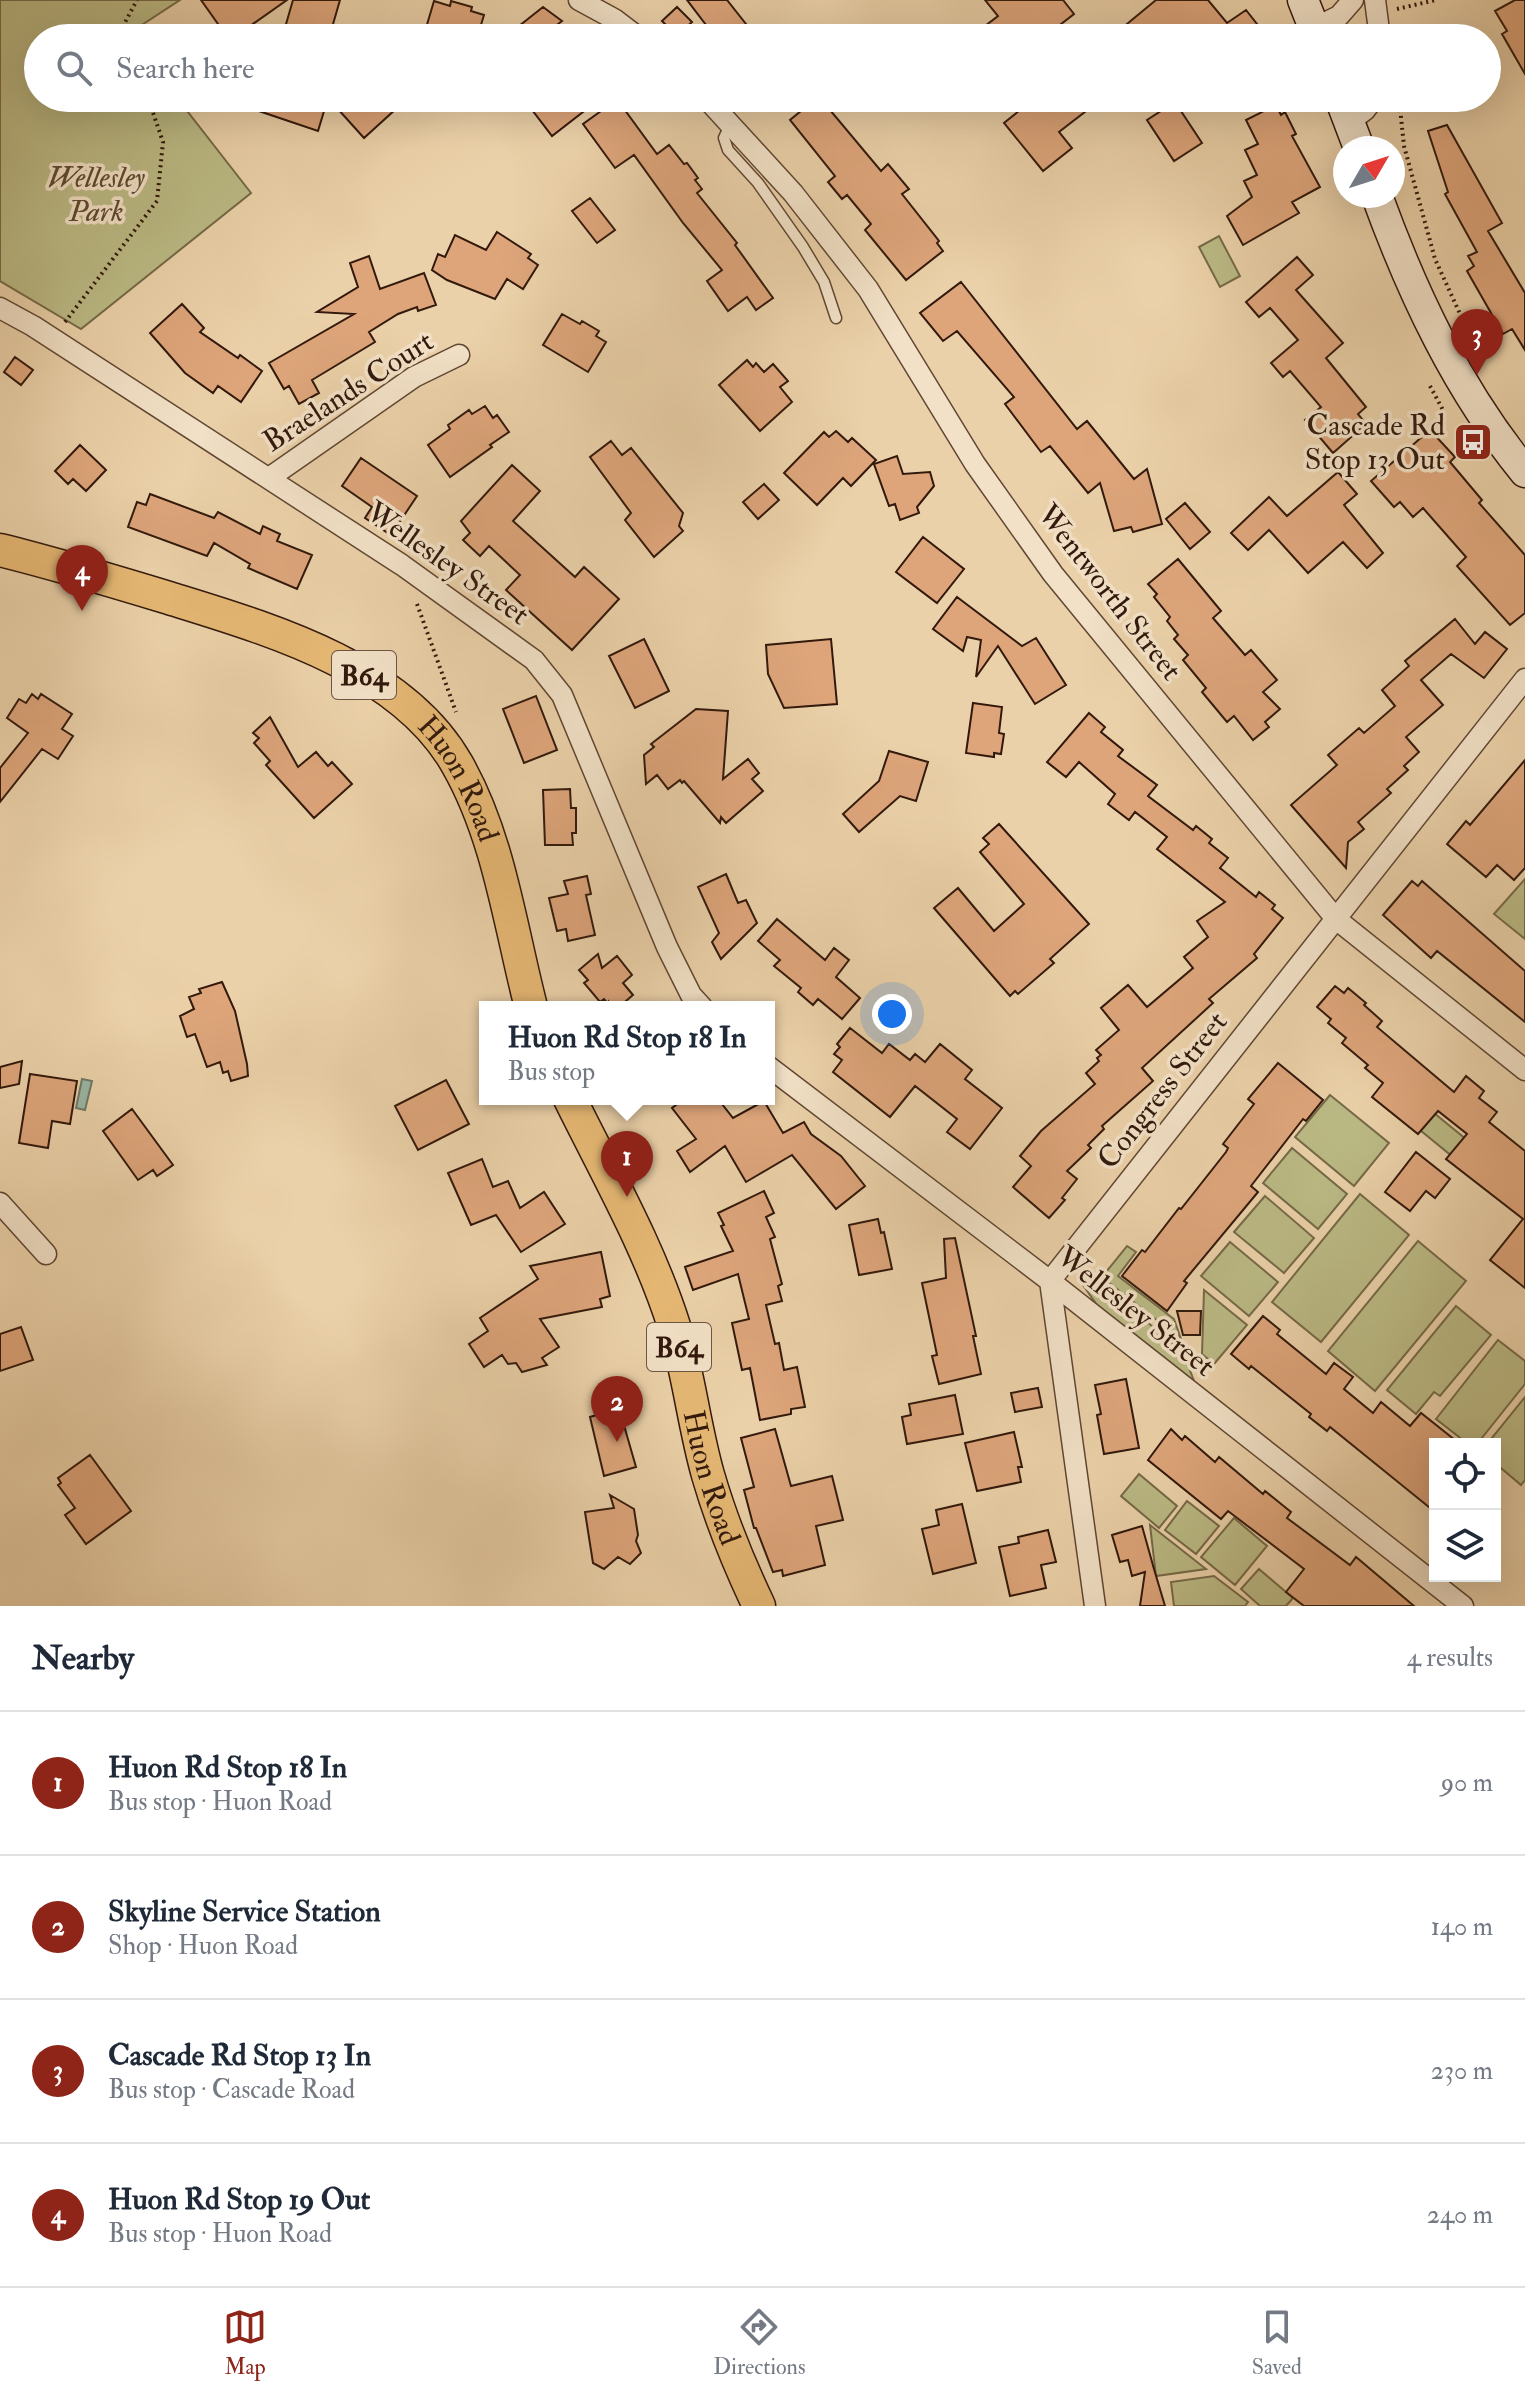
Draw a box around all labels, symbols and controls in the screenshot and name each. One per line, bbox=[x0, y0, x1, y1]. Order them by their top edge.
search box bbox=[24, 24, 1501, 112]
icon: search bbox=[52, 46, 96, 90]
text: Search here bbox=[116, 50, 255, 87]
north arrow bbox=[1333, 136, 1405, 208]
park label: Wellesley Park bbox=[47, 159, 146, 230]
pin: 3 bbox=[1451, 309, 1503, 375]
street label: Braelands Court bbox=[256, 323, 440, 460]
place label: Cascade Rd Stop 13 Out bbox=[1305, 407, 1445, 478]
bus stop icon: Cascade Rd Stop 13 Out bbox=[1452, 421, 1494, 463]
street label: Wellesley Street bbox=[358, 493, 536, 633]
street label: Wentworth Street bbox=[1029, 496, 1190, 688]
pin: 4 bbox=[56, 545, 108, 611]
road number: B64 bbox=[332, 651, 396, 699]
street label: Huon Road bbox=[409, 708, 507, 847]
your location bbox=[872, 994, 912, 1034]
popup bbox=[479, 1001, 775, 1105]
street label: Congress Street bbox=[1089, 1004, 1235, 1176]
text: Huon Rd Stop 18 In bbox=[507, 1019, 747, 1056]
text: Bus stop bbox=[507, 1056, 595, 1088]
pin: 1 bbox=[601, 1131, 653, 1197]
street label: Wellesley Street bbox=[1049, 1238, 1222, 1385]
road number: B64 bbox=[647, 1323, 711, 1371]
pin: 2 bbox=[591, 1376, 643, 1442]
street label: Huon Road bbox=[675, 1407, 748, 1551]
map controls bbox=[1429, 1438, 1501, 1582]
button: locate bbox=[1429, 1438, 1501, 1510]
button: layers bbox=[1429, 1510, 1501, 1582]
text: Nearby bbox=[32, 1637, 134, 1680]
text: 4 results bbox=[1407, 1642, 1493, 1674]
text: Huon Rd Stop 18 In bbox=[108, 1749, 347, 1786]
text: 1 bbox=[53, 1767, 63, 1799]
text: 90 m bbox=[1441, 1767, 1493, 1799]
text: Bus stop · Huon Road bbox=[108, 1786, 332, 1818]
text: Skyline Service Station bbox=[108, 1893, 381, 1930]
text: 2 bbox=[51, 1911, 65, 1943]
text: 140 m bbox=[1431, 1911, 1493, 1943]
text: Shop · Huon Road bbox=[108, 1930, 298, 1962]
text: Cascade Rd Stop 13 In bbox=[108, 2037, 371, 2074]
text: 3 bbox=[53, 2055, 63, 2087]
text: 230 m bbox=[1431, 2055, 1493, 2087]
text: Bus stop · Cascade Road bbox=[108, 2074, 355, 2106]
text: Huon Rd Stop 19 Out bbox=[108, 2181, 370, 2218]
text: 4 bbox=[51, 2199, 65, 2231]
text: 240 m bbox=[1427, 2199, 1493, 2231]
text: Bus stop · Huon Road bbox=[108, 2218, 332, 2250]
tab: Map bbox=[223, 2305, 267, 2381]
tab: Directions bbox=[713, 2305, 806, 2381]
tab: Saved bbox=[1252, 2305, 1302, 2381]

